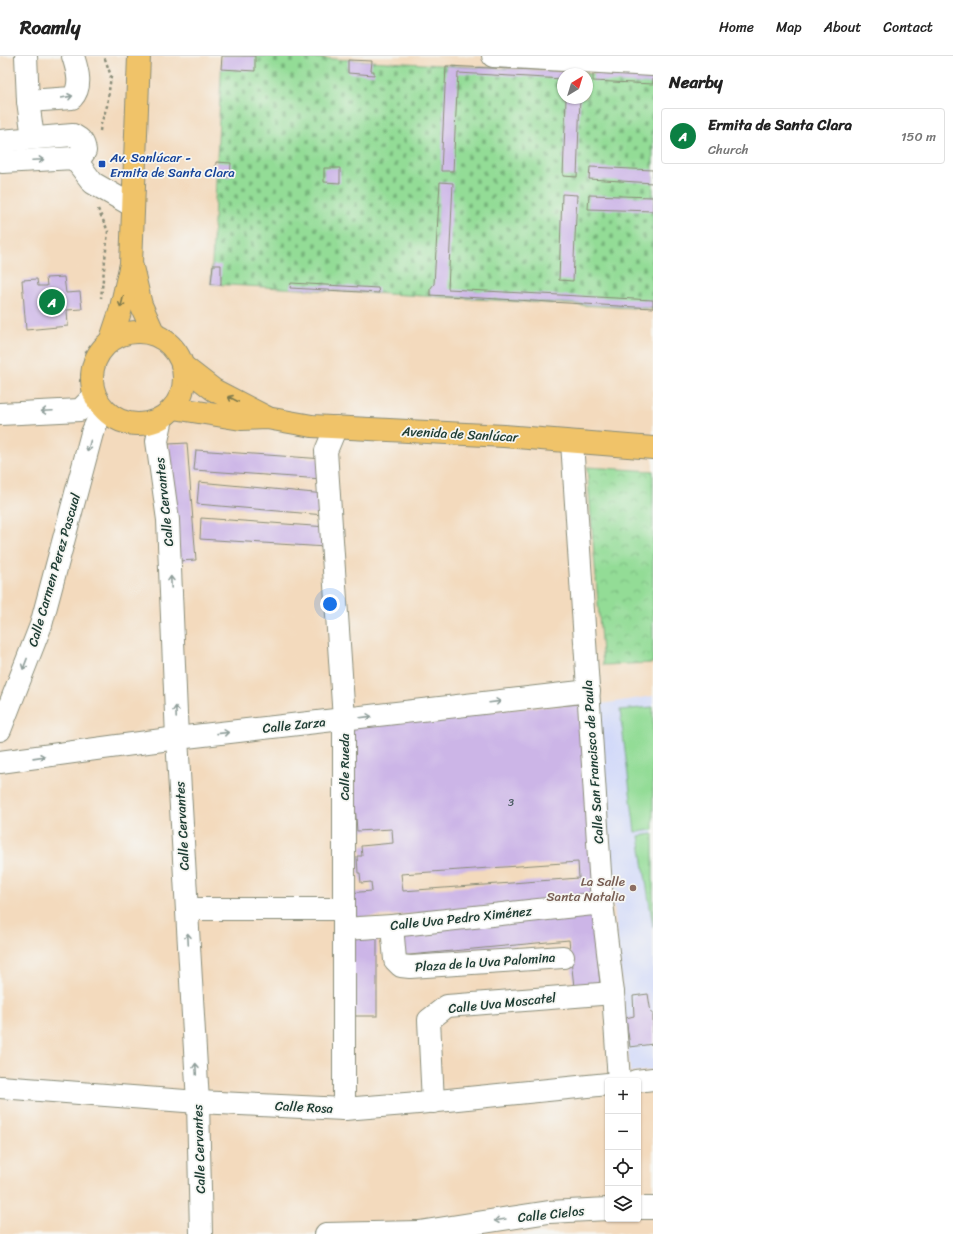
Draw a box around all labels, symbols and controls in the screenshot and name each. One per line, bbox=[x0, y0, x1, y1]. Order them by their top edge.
text: Roamly bbox=[20, 11, 80, 44]
text: Home bbox=[719, 15, 754, 40]
text: Map bbox=[776, 15, 802, 40]
text: About bbox=[824, 15, 861, 40]
text: Contact bbox=[883, 15, 933, 40]
text: Nearby bbox=[669, 67, 723, 97]
north arrow bbox=[557, 68, 593, 104]
one-way arrow bbox=[60, 93, 73, 101]
text: Ermita de Santa Clara bbox=[708, 112, 852, 138]
text: A bbox=[679, 125, 687, 148]
text: 150 m bbox=[901, 125, 936, 148]
text: Church bbox=[708, 138, 749, 161]
place label: Av. Sanlúcar - Ermita de Santa Clara bbox=[109, 146, 235, 184]
one-way arrow bbox=[31, 156, 44, 164]
marker: Av. Sanlúcar - Ermita de Santa Clara bbox=[97, 159, 107, 169]
pin: A bbox=[39, 287, 65, 317]
one-way arrow bbox=[118, 295, 126, 308]
one-way arrow bbox=[227, 395, 239, 403]
one-way arrow bbox=[41, 408, 54, 415]
street label: Avenida de Sanlúcar bbox=[400, 419, 519, 449]
one-way arrow bbox=[85, 439, 92, 452]
street label: Calle Cervantes bbox=[148, 455, 180, 548]
street label: Calle Carmen Perez Pascual bbox=[21, 490, 87, 649]
one-way arrow bbox=[167, 576, 174, 589]
your location bbox=[320, 594, 340, 614]
one-way arrow bbox=[21, 658, 29, 670]
street label: Calle San Francisco de Paula bbox=[576, 679, 610, 845]
one-way arrow bbox=[488, 698, 501, 705]
one-way arrow bbox=[172, 706, 180, 719]
street label: Calle Zarza bbox=[261, 710, 327, 740]
one-way arrow bbox=[359, 713, 372, 721]
one-way arrow bbox=[216, 729, 229, 736]
street label: Calle Rueda bbox=[333, 733, 356, 801]
one-way arrow bbox=[32, 753, 45, 761]
street label: Calle Cervantes bbox=[168, 780, 196, 871]
house number: 3 bbox=[508, 793, 514, 812]
place label: La Salle Santa Natalia bbox=[546, 870, 625, 908]
marker: La Salle Santa Natalia bbox=[628, 883, 638, 893]
street label: Calle Uva Pedro Ximénez bbox=[389, 899, 534, 937]
one-way arrow bbox=[185, 933, 192, 946]
street label: Plaza de la Uva Palomina bbox=[414, 946, 556, 978]
street label: Calle Uva Moscatel bbox=[447, 986, 557, 1020]
one-way arrow bbox=[192, 1063, 199, 1076]
map controls bbox=[605, 1078, 641, 1222]
button: + bbox=[605, 1078, 641, 1114]
street label: Calle Rosa bbox=[274, 1094, 334, 1120]
street label: Calle Cervantes bbox=[186, 1103, 212, 1194]
button: − bbox=[605, 1114, 641, 1150]
button: locate bbox=[605, 1150, 641, 1186]
button: layers bbox=[605, 1186, 641, 1222]
street label: Calle Cielos bbox=[517, 1199, 586, 1229]
one-way arrow bbox=[494, 1216, 507, 1224]

